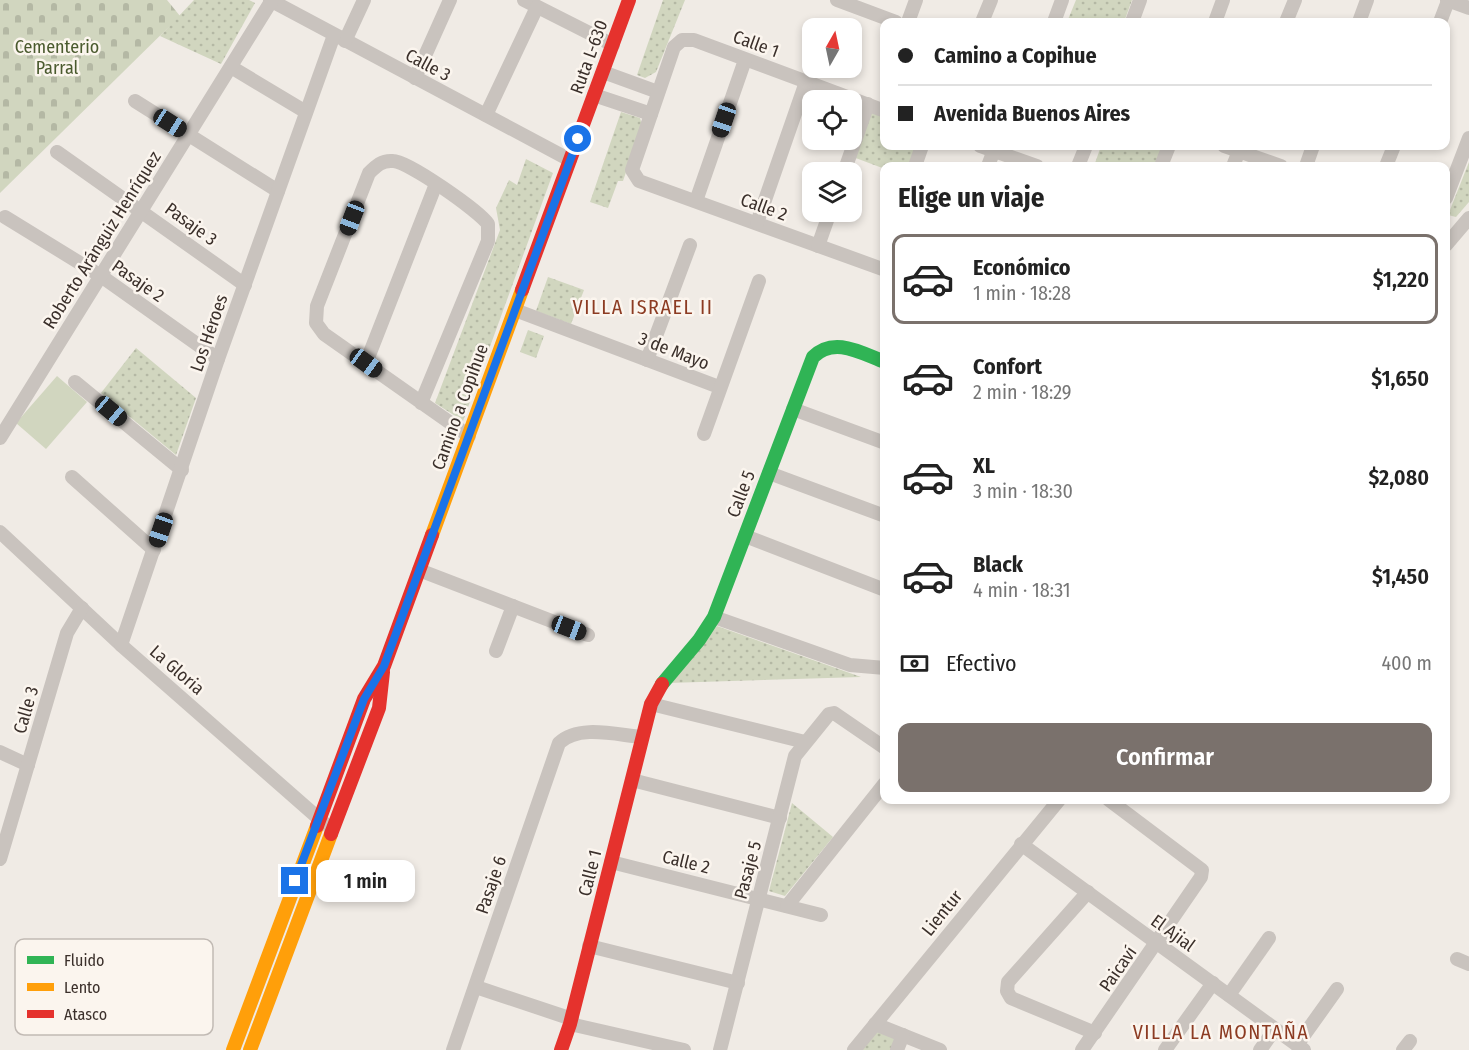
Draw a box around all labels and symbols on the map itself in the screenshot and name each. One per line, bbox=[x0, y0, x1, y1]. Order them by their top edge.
street label: Ruta L-630 bbox=[565, 17, 613, 97]
north arrow bbox=[802, 18, 862, 78]
street label: Calle 1 bbox=[730, 26, 782, 62]
park label: Cementerio Parral bbox=[15, 36, 99, 79]
street label: Calle 3 bbox=[402, 44, 454, 86]
car bbox=[710, 100, 738, 140]
car bbox=[150, 106, 190, 140]
route start bbox=[564, 125, 591, 152]
street label: Roberto Aránguiz Henríquez bbox=[38, 147, 166, 333]
street label: Calle 2 bbox=[738, 188, 790, 226]
street label: Pasaje 3 bbox=[161, 198, 221, 250]
car bbox=[337, 198, 367, 238]
street label: Pasaje 2 bbox=[108, 255, 169, 307]
street label: Los Héroes bbox=[185, 291, 233, 375]
district label: VILLA ISRAEL II bbox=[573, 295, 713, 319]
street label: 3 de Mayo bbox=[636, 327, 712, 375]
street label: Camino a Copihue bbox=[427, 341, 493, 473]
car bbox=[346, 345, 386, 381]
car bbox=[91, 393, 131, 429]
street label: Calle 5 bbox=[722, 467, 760, 521]
car bbox=[147, 510, 175, 550]
car bbox=[549, 613, 589, 643]
street label: La Gloria bbox=[145, 640, 209, 700]
street label: Calle 3 bbox=[9, 684, 43, 736]
street label: Pasaje 5 bbox=[730, 839, 766, 901]
street label: Calle 2 bbox=[660, 846, 712, 879]
street label: Calle 1 bbox=[574, 847, 606, 899]
street label: Pasaje 6 bbox=[471, 853, 511, 917]
callout: 1 min bbox=[316, 860, 415, 902]
route end bbox=[281, 867, 308, 894]
street label: Lientur bbox=[917, 885, 968, 940]
street label: El Ajial bbox=[1147, 910, 1200, 957]
legend bbox=[15, 939, 213, 1035]
street label: Paicaví bbox=[1095, 942, 1142, 996]
text: Fluido bbox=[64, 951, 104, 970]
text: Lento bbox=[64, 978, 100, 997]
text: Atasco bbox=[64, 1005, 107, 1024]
district label: VILLA LA MONTAÑA bbox=[1133, 1020, 1309, 1044]

